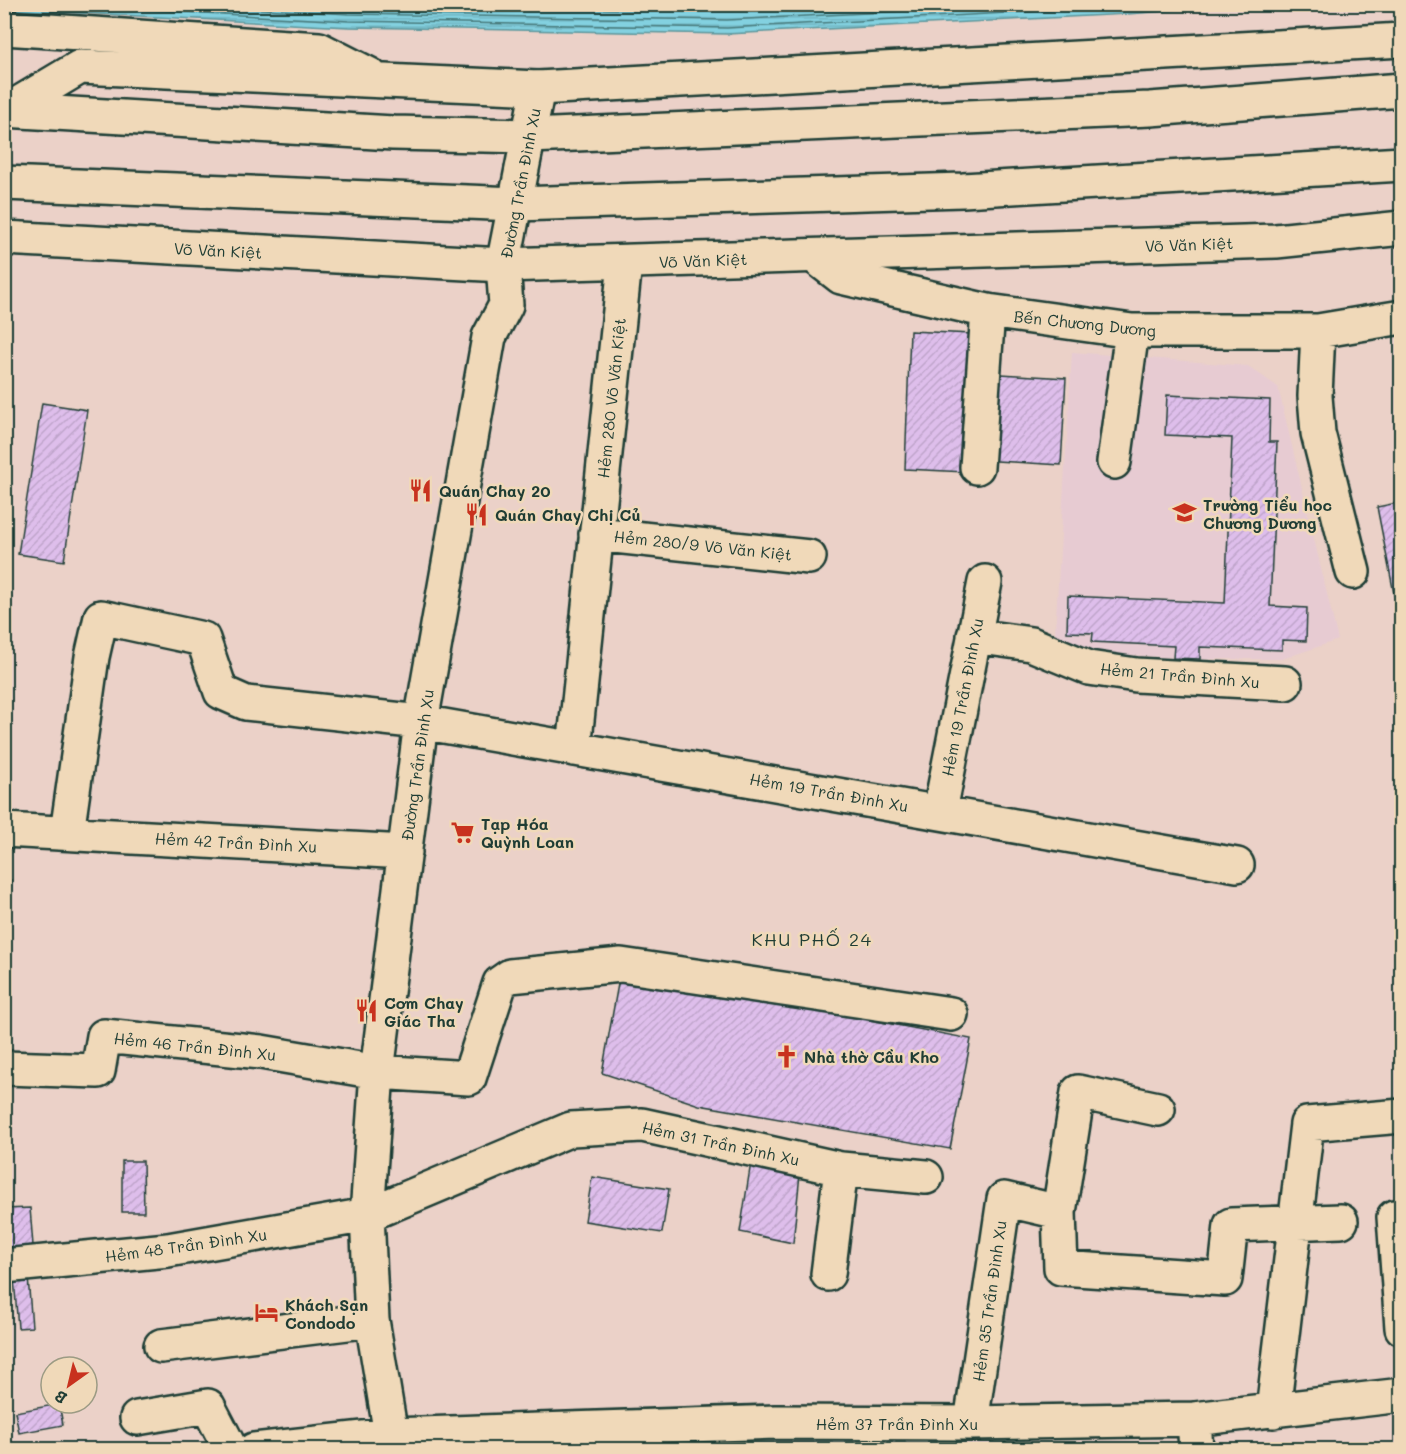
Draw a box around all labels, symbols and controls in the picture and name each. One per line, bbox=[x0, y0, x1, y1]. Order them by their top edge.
street label: Đường Trần Ðình Xu bbox=[495, 106, 545, 260]
street label: Võ Văn Kiệt bbox=[1144, 232, 1234, 256]
street label: Võ Văn Kiệt bbox=[173, 237, 263, 263]
street label: Võ Văn Kiệt bbox=[658, 248, 748, 272]
street label: Bến Chương Dương bbox=[1013, 305, 1157, 341]
street label: Hẻm 280 Võ Văn Kiệt bbox=[592, 317, 630, 479]
restaurant icon: Quán Chay 20 bbox=[408, 477, 434, 503]
place label: Quán Chay 20 bbox=[439, 480, 550, 501]
place label: Trường Tiểu học Chương Dương bbox=[1203, 494, 1332, 533]
school or university icon: Trường Tiểu học Chương Dương bbox=[1172, 500, 1198, 526]
restaurant icon: Quán Chay Chị Củ bbox=[464, 501, 490, 527]
place label: Quán Chay Chị Củ bbox=[495, 504, 641, 525]
street label: Hẻm 280/9 Võ Văn Kiệt bbox=[613, 525, 793, 565]
street label: Hẻm 19 Trần Đình Xu bbox=[936, 616, 988, 778]
street label: Hẻm 21 Trần Đình Xu bbox=[1099, 658, 1261, 692]
street label: Đường Trần Ðình Xu bbox=[396, 688, 438, 842]
street label: Hẻm 19 Trần Ðình Xu bbox=[748, 768, 910, 816]
place label: Tạp Hóa Quỳnh Loan bbox=[481, 813, 574, 852]
supermarket icon: Tạp Hóa Quỳnh Loan bbox=[450, 819, 476, 845]
street label: Hẻm 42 Trần Ðình Xu bbox=[154, 827, 318, 857]
district label: KHU PHỐ 24 bbox=[752, 927, 872, 951]
place label: Cơm Chay Giác Tha bbox=[384, 992, 464, 1031]
restaurant icon: Cơm Chay Giác Tha bbox=[353, 998, 379, 1024]
street label: Hẻm 46 Trần Ðình Xu bbox=[113, 1027, 277, 1065]
church icon: Nhà thờ Cầu Kho bbox=[773, 1043, 799, 1069]
place label: Nhà thờ Cầu Kho bbox=[804, 1046, 939, 1067]
street label: Hẻm 31 Trần Đinh Xu bbox=[640, 1116, 802, 1170]
street label: Hẻm 35 Trần Đình Xu bbox=[967, 1219, 1011, 1383]
street label: Hẻm 48 Trần Ðình Xu bbox=[104, 1223, 268, 1267]
place label: Khách Sạn Condodo bbox=[285, 1294, 368, 1333]
hotel icon: Khách Sạn Condodo bbox=[254, 1300, 280, 1326]
north arrow bbox=[39, 1355, 99, 1415]
text: B bbox=[50, 1386, 71, 1410]
street label: Hẻm 37 Trần Ðình Xu bbox=[816, 1413, 978, 1434]

